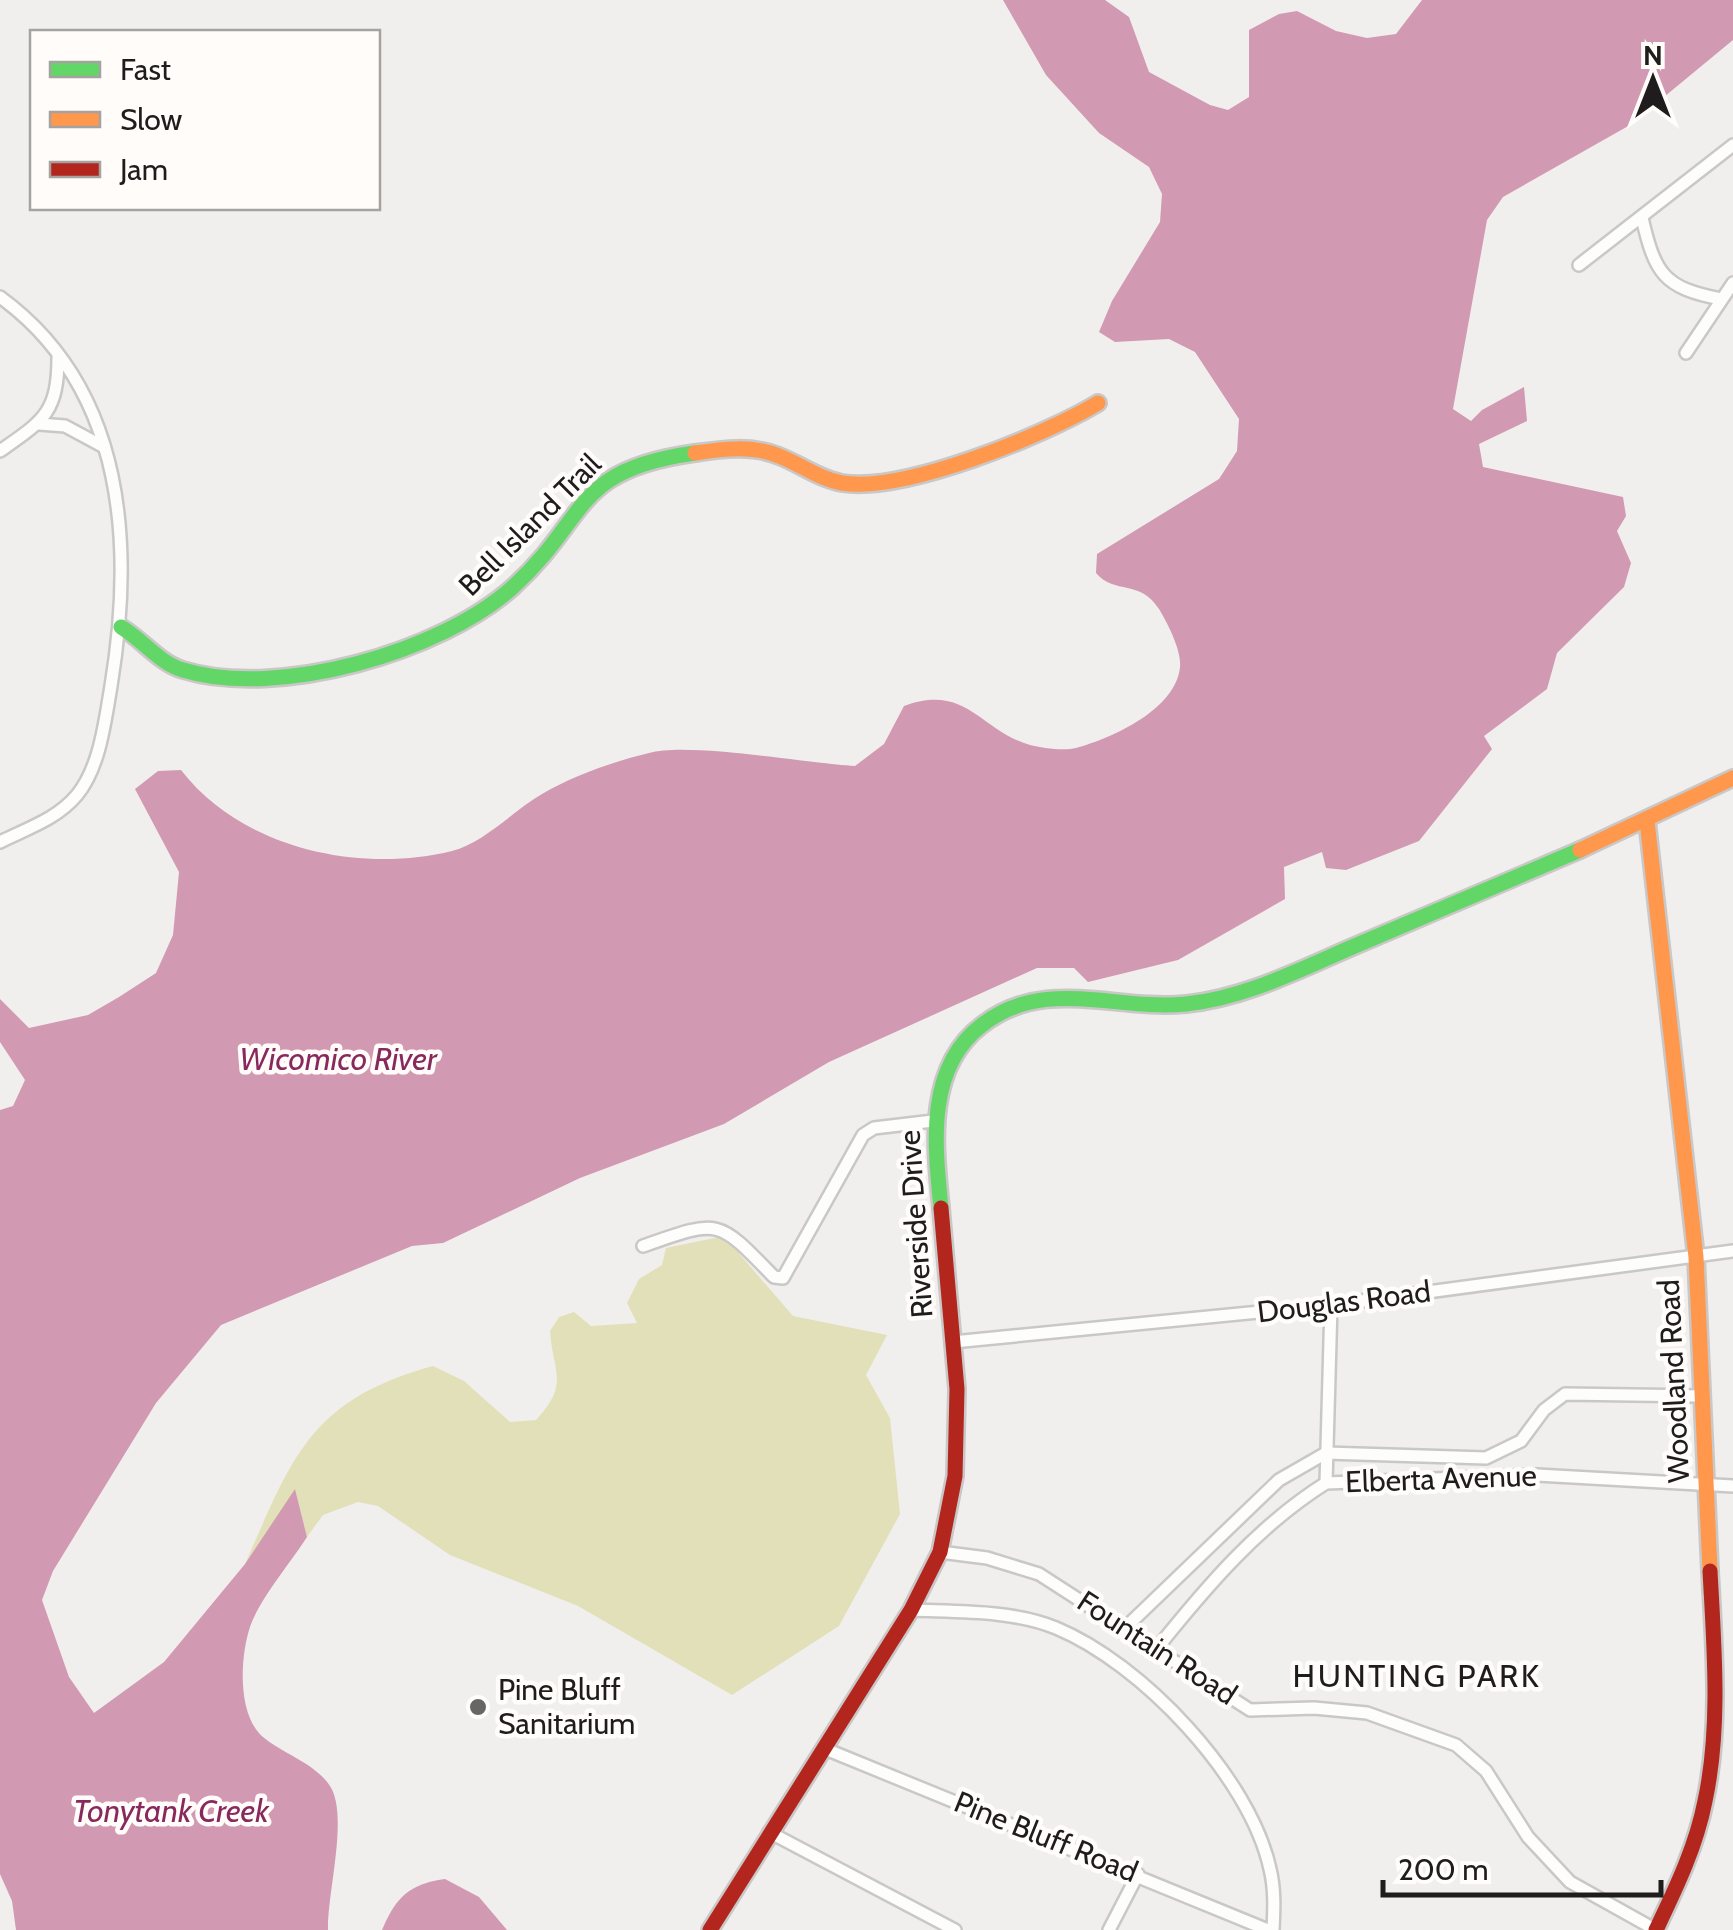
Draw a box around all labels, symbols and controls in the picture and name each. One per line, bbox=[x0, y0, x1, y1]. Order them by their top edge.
legend bbox=[30, 30, 380, 210]
north arrow bbox=[1603, 30, 1703, 130]
text: N bbox=[1643, 38, 1663, 72]
text: Fast bbox=[120, 51, 171, 88]
text: Slow bbox=[120, 101, 183, 138]
text: Jam bbox=[119, 151, 168, 188]
street label: Bell Island Trail bbox=[451, 446, 609, 604]
water label: Wicomico River bbox=[239, 1039, 438, 1078]
street label: Riverside Drive bbox=[890, 1129, 941, 1319]
street label: Douglas Road bbox=[1255, 1273, 1433, 1330]
street label: Woodland Road bbox=[1650, 1278, 1697, 1484]
street label: Elberta Avenue bbox=[1345, 1457, 1537, 1500]
street label: Fountain Road bbox=[1071, 1582, 1244, 1713]
district label: HUNTING PARK bbox=[1293, 1656, 1541, 1695]
place label: Pine Bluff Sanitarium bbox=[498, 1671, 635, 1742]
marker: Pine Bluff Sanitarium bbox=[467, 1696, 489, 1718]
street label: Pine Bluff Road bbox=[949, 1783, 1143, 1890]
water label: Tonytank Creek bbox=[73, 1791, 270, 1830]
scale bar bbox=[1383, 1835, 1660, 1897]
text: 200 m bbox=[1398, 1851, 1489, 1888]

